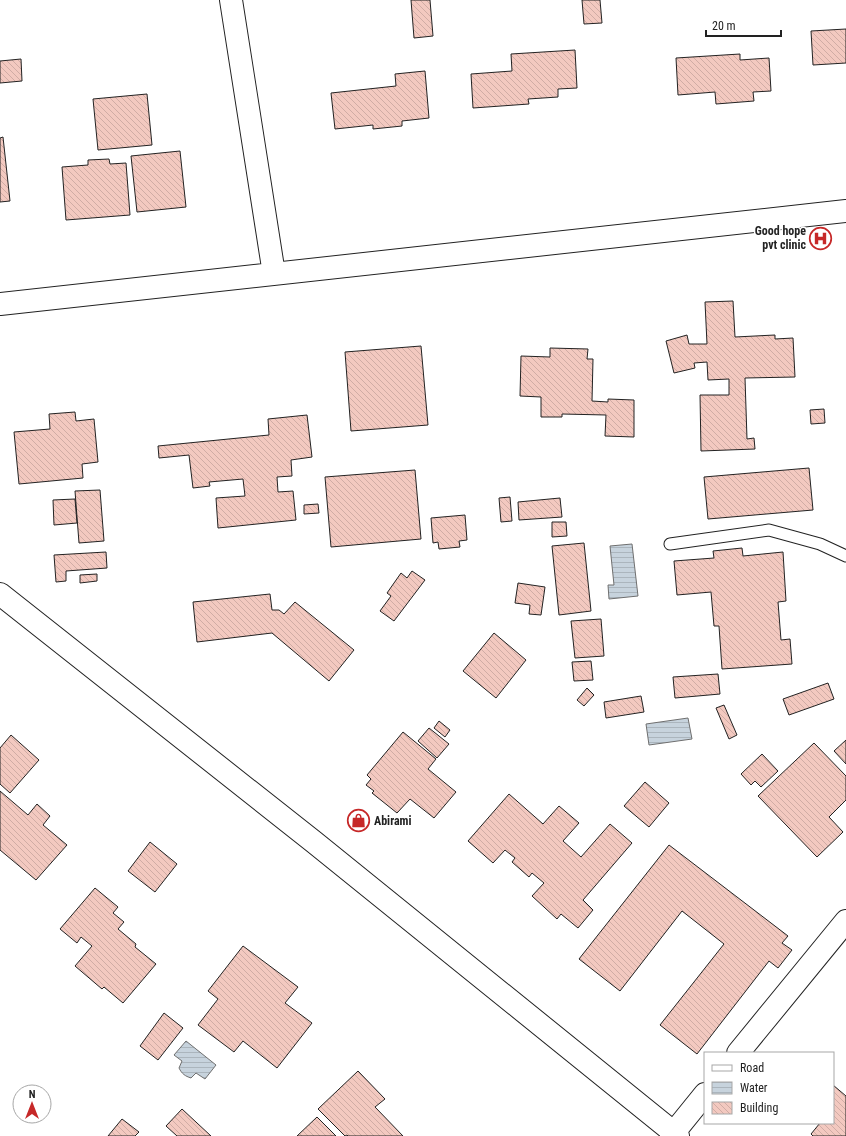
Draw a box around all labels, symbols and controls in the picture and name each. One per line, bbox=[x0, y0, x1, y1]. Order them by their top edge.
scale bar bbox=[706, 12, 781, 38]
text: 20 m bbox=[712, 19, 736, 33]
place label: Good hope pvt clinic bbox=[755, 224, 806, 252]
hospital icon: Good hope pvt clinic bbox=[808, 225, 834, 251]
shop icon: Abirami bbox=[346, 808, 372, 834]
place label: Abirami bbox=[374, 814, 412, 828]
legend bbox=[704, 1052, 834, 1124]
text: Road bbox=[740, 1061, 764, 1075]
text: Water bbox=[740, 1081, 768, 1095]
north arrow bbox=[12, 1084, 52, 1124]
text: N bbox=[29, 1088, 36, 1101]
text: Building bbox=[740, 1101, 778, 1115]

